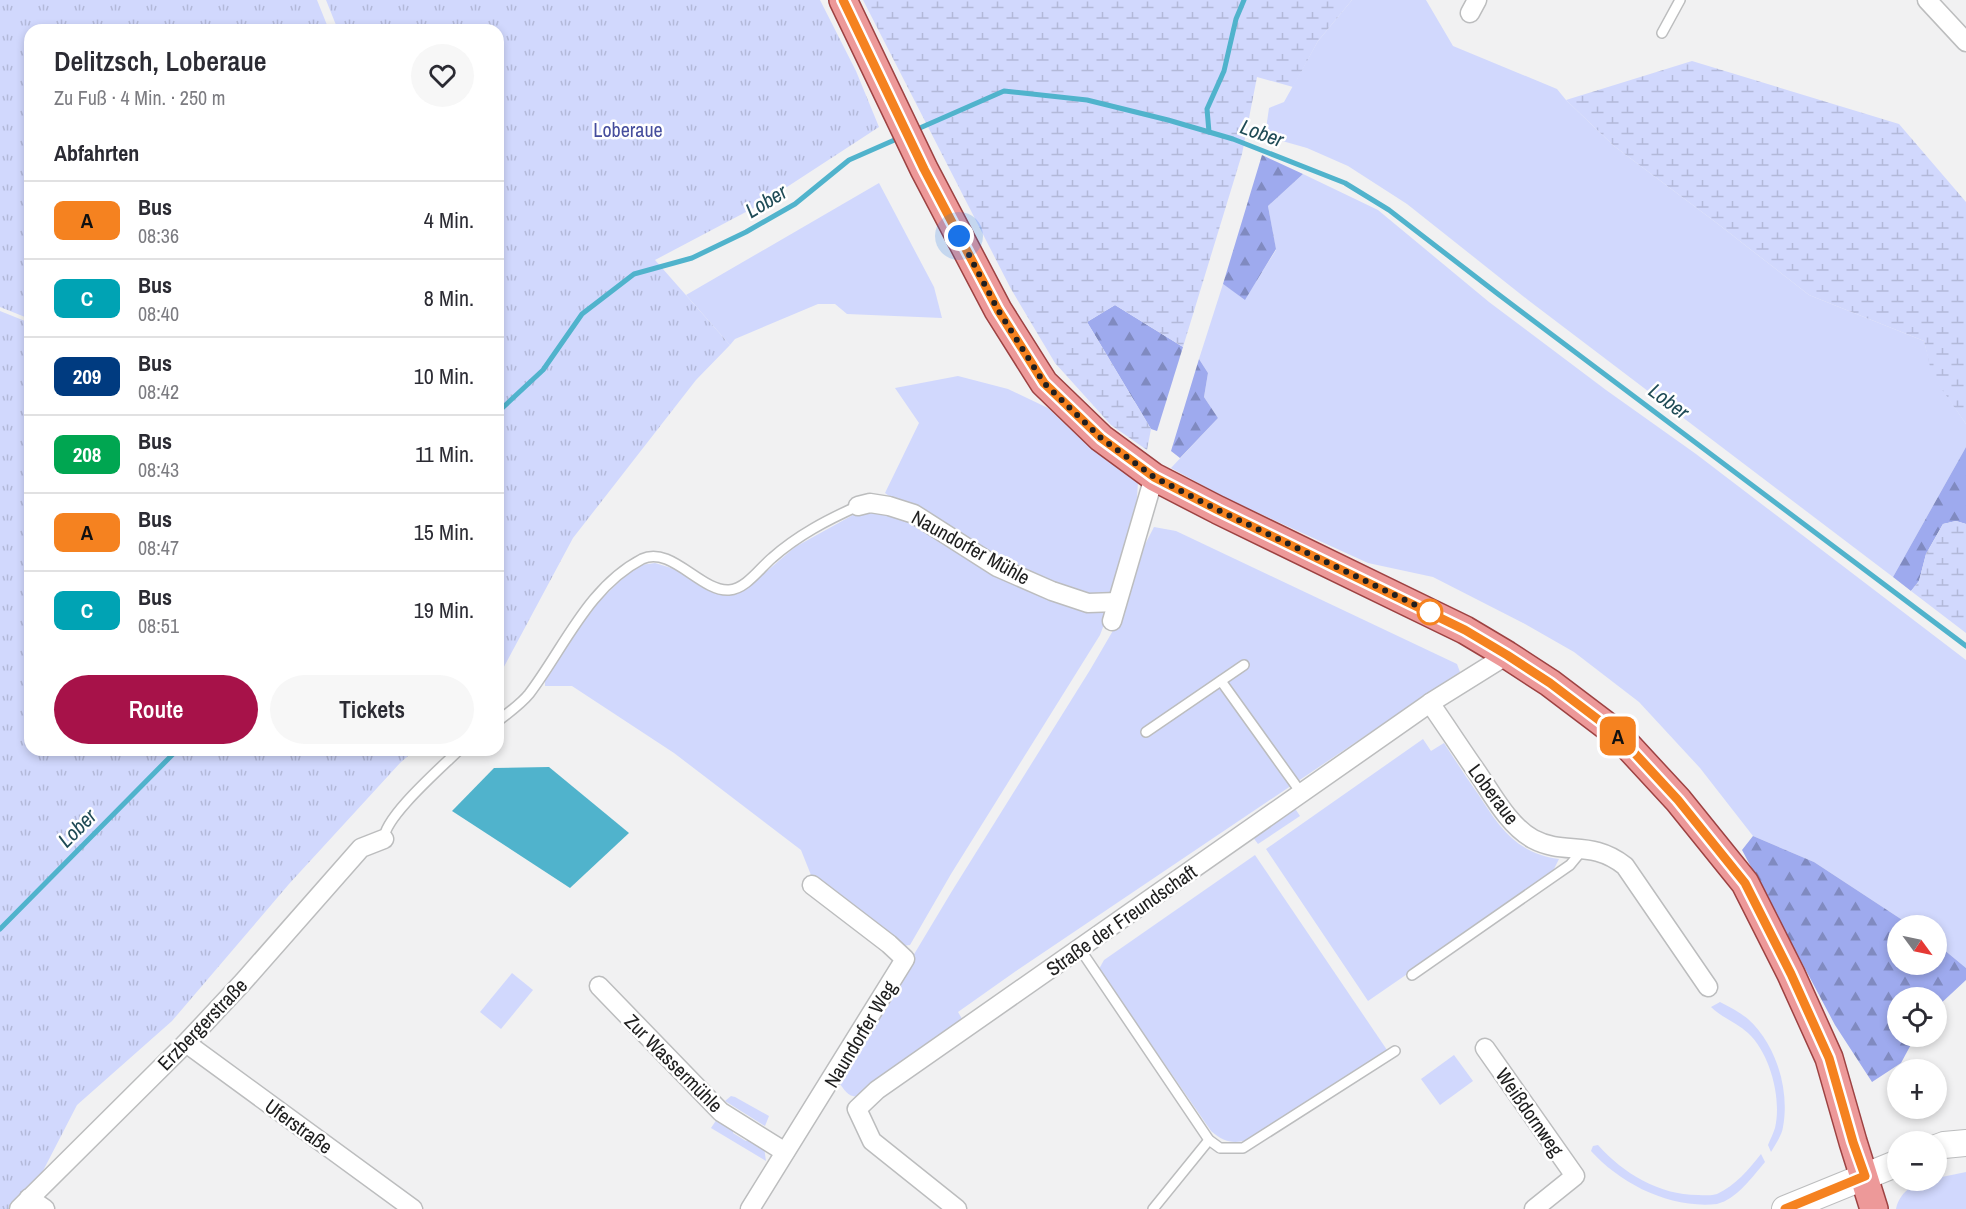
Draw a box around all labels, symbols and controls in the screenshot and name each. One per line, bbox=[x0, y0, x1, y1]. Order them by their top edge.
text: Delitzsch, Loberaue bbox=[54, 42, 267, 80]
button: heart bbox=[411, 44, 474, 107]
text: Zu Fuß · 4 Min. · 250 m bbox=[54, 84, 225, 111]
water label: Lober bbox=[1236, 112, 1289, 155]
park label: Loberaue bbox=[593, 116, 663, 143]
text: Abfahrten bbox=[54, 138, 139, 168]
water label: Lober bbox=[740, 177, 793, 225]
text: Bus bbox=[138, 192, 172, 222]
text: 4 Min. bbox=[424, 205, 474, 235]
text: A bbox=[81, 206, 93, 235]
your location bbox=[944, 221, 974, 251]
text: 08:36 bbox=[138, 222, 179, 249]
text: Bus bbox=[138, 270, 172, 300]
text: 8 Min. bbox=[424, 283, 474, 313]
text: C bbox=[81, 284, 93, 313]
text: 08:40 bbox=[138, 300, 179, 327]
text: Bus bbox=[138, 348, 172, 378]
text: 10 Min. bbox=[414, 361, 474, 391]
text: 209 bbox=[73, 362, 101, 391]
water label: Lober bbox=[1643, 376, 1696, 427]
text: 08:42 bbox=[138, 378, 179, 405]
text: Bus bbox=[138, 426, 172, 456]
text: 11 Min. bbox=[415, 439, 474, 469]
text: 208 bbox=[73, 440, 101, 469]
text: 08:43 bbox=[138, 456, 179, 483]
street label: Naundorfer Mühle bbox=[907, 503, 1035, 591]
text: Bus bbox=[138, 504, 172, 534]
text: 15 Min. bbox=[414, 517, 474, 547]
text: A bbox=[81, 518, 93, 547]
text: 08:47 bbox=[138, 534, 179, 561]
text: Bus bbox=[138, 582, 172, 612]
text: 19 Min. bbox=[414, 595, 474, 625]
text: C bbox=[81, 596, 93, 625]
unlabelled marker bbox=[1417, 599, 1443, 625]
text: 08:51 bbox=[138, 612, 179, 639]
button: Route bbox=[54, 675, 258, 744]
button: Tickets bbox=[270, 675, 474, 744]
line badge: A bbox=[1598, 716, 1638, 756]
text: A bbox=[1612, 722, 1624, 751]
street label: Loberaue bbox=[1462, 758, 1526, 830]
water label: Lober bbox=[51, 801, 104, 854]
street label: Straße der Freundschaft bbox=[1040, 858, 1202, 982]
north arrow bbox=[1887, 915, 1947, 975]
map controls bbox=[1887, 915, 1947, 1191]
street label: Erzbergerstraße bbox=[151, 972, 253, 1076]
street label: Naundorfer Weg bbox=[818, 976, 902, 1092]
button: locate bbox=[1887, 987, 1947, 1047]
street label: Zur Wassermühle bbox=[619, 1008, 729, 1118]
button: + bbox=[1887, 1059, 1947, 1119]
street label: Weißdornweg bbox=[1490, 1063, 1570, 1161]
street label: Uferstraße bbox=[260, 1092, 338, 1160]
button: − bbox=[1887, 1131, 1947, 1191]

